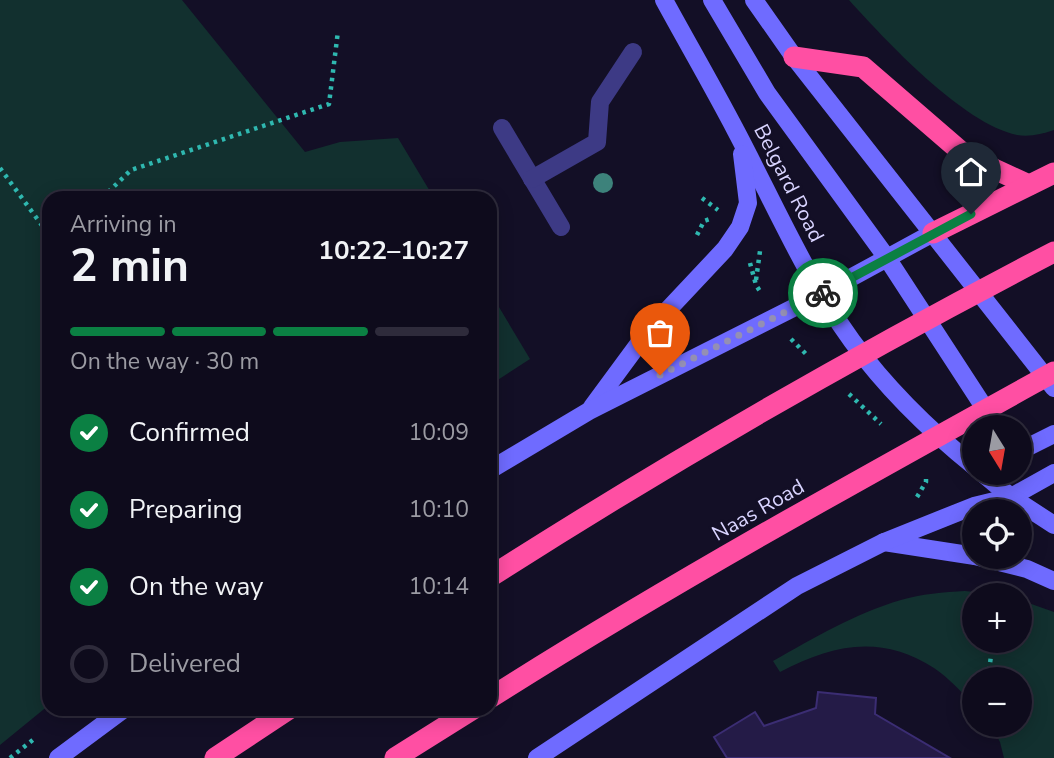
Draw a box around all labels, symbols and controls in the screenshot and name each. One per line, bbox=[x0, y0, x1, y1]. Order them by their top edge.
street label: Belgard Road bbox=[747, 119, 831, 247]
pin bbox=[941, 142, 1001, 214]
icon: home bbox=[952, 153, 990, 191]
text: Arriving in bbox=[70, 209, 177, 240]
text: 10:22–10:27 bbox=[318, 233, 469, 268]
text: 2 min bbox=[70, 234, 189, 297]
courier bbox=[788, 258, 858, 328]
icon: bike bbox=[804, 274, 842, 312]
pin bbox=[630, 303, 690, 375]
icon: bag bbox=[641, 314, 679, 352]
text: On the way · 30 m bbox=[70, 346, 259, 377]
icon: check bbox=[70, 414, 108, 452]
text: Confirmed bbox=[129, 415, 250, 450]
north arrow bbox=[962, 415, 1032, 485]
map controls bbox=[962, 415, 1032, 737]
text: 10:09 bbox=[409, 417, 469, 448]
street label: Naas Road bbox=[707, 472, 809, 548]
icon: check bbox=[70, 491, 108, 529]
text: Preparing bbox=[129, 492, 242, 527]
text: 10:10 bbox=[409, 494, 469, 525]
button: locate bbox=[962, 499, 1032, 569]
icon: check bbox=[70, 568, 108, 606]
text: On the way bbox=[129, 569, 263, 604]
text: 10:14 bbox=[409, 571, 469, 602]
button: + bbox=[962, 583, 1032, 653]
text: Delivered bbox=[129, 646, 241, 681]
button: − bbox=[962, 667, 1032, 737]

